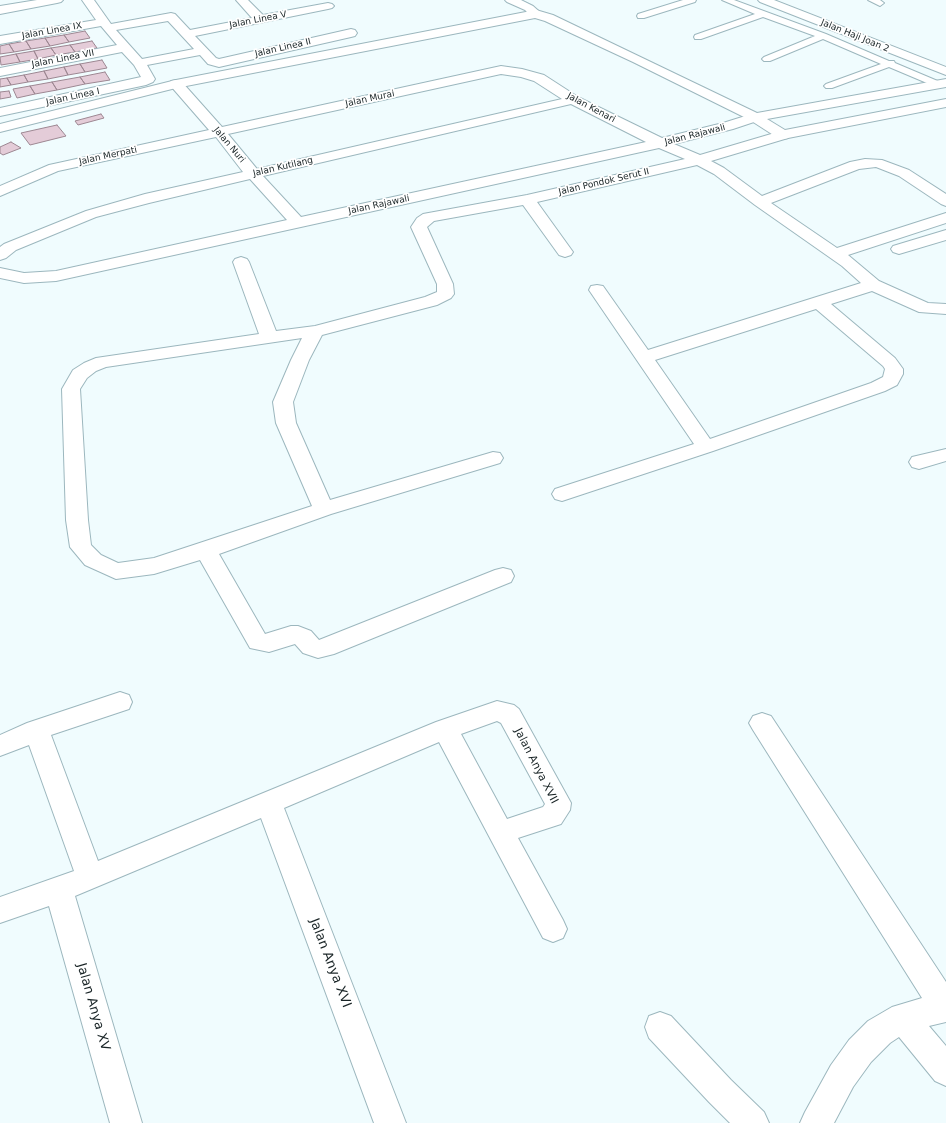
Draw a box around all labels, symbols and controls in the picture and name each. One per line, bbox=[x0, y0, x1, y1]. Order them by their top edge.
street label: Jalan Linea V bbox=[228, 9, 288, 31]
street label: Jalan Haji Joan 2 bbox=[819, 17, 891, 55]
street label: Jalan Linea IX bbox=[21, 20, 83, 42]
street label: Jalan Linea II bbox=[254, 36, 312, 60]
street label: Jalan Linea VII bbox=[31, 48, 95, 70]
street label: Jalan Linea I bbox=[45, 86, 101, 108]
street label: Jalan Murai bbox=[344, 89, 396, 109]
street label: Jalan Kenari bbox=[565, 91, 617, 125]
street label: Jalan Rajawali bbox=[664, 122, 726, 148]
street label: Jalan Nuri bbox=[211, 125, 247, 165]
street label: Jalan Merpati bbox=[78, 145, 138, 167]
street label: Jalan Kutilang bbox=[252, 155, 314, 179]
street label: Jalan Pondok Serut II bbox=[558, 166, 650, 198]
street label: Jalan Rajawali bbox=[347, 193, 411, 217]
street label: Jalan Anya XVII bbox=[511, 726, 561, 806]
street label: Jalan Anya XVI bbox=[306, 916, 354, 1010]
street label: Jalan Anya XV bbox=[73, 961, 113, 1053]

